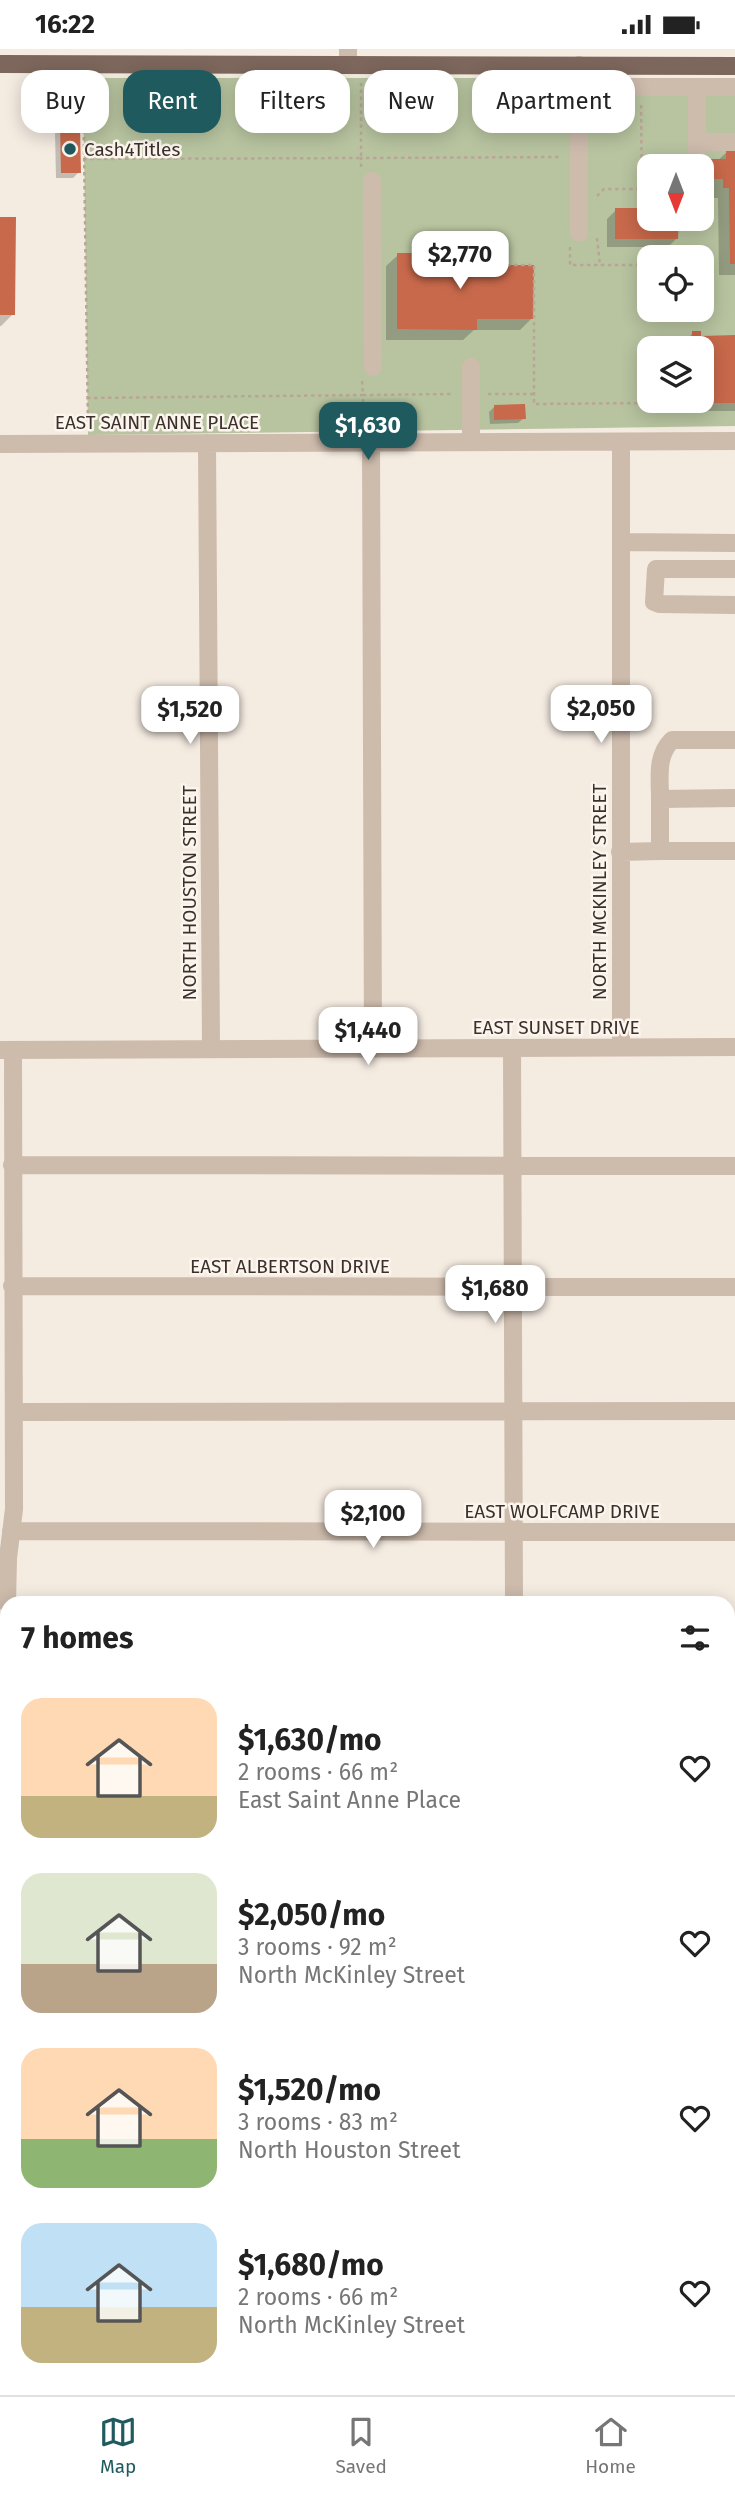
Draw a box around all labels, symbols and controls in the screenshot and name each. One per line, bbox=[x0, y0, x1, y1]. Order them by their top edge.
text: 16:22 bbox=[35, 9, 95, 40]
chip: Buy bbox=[21, 70, 109, 133]
chip: Rent bbox=[123, 70, 221, 133]
chip: Filters bbox=[235, 70, 350, 133]
chip: New bbox=[364, 70, 458, 133]
chip: Apartment bbox=[472, 70, 635, 133]
place label: Cash4Titles bbox=[84, 138, 180, 161]
marker: Cash4Titles bbox=[62, 141, 78, 157]
north arrow bbox=[637, 154, 714, 231]
map controls bbox=[637, 154, 714, 413]
pin: $2,770 bbox=[403, 231, 517, 291]
text: $2,770 bbox=[428, 240, 492, 268]
button: locate bbox=[637, 245, 714, 322]
button: layers bbox=[637, 336, 714, 413]
pin: $1,630 bbox=[311, 403, 425, 462]
street label: EAST SAINT ANNE PLACE bbox=[55, 411, 259, 434]
text: $1,630 bbox=[335, 411, 401, 439]
pin: $2,050 bbox=[544, 685, 658, 745]
pin: $1,520 bbox=[133, 687, 247, 746]
text: $2,050 bbox=[567, 694, 635, 722]
text: $1,520 bbox=[157, 695, 223, 723]
street label: NORTH MCKINLEY STREET bbox=[588, 784, 611, 1000]
street label: NORTH HOUSTON STREET bbox=[178, 785, 201, 1001]
pin: $1,440 bbox=[311, 1007, 425, 1067]
text: $1,440 bbox=[335, 1016, 401, 1044]
street label: EAST SUNSET DRIVE bbox=[472, 1016, 640, 1039]
street label: EAST ALBERTSON DRIVE bbox=[190, 1255, 390, 1278]
pin: $1,680 bbox=[438, 1265, 552, 1325]
text: $1,680 bbox=[461, 1274, 529, 1302]
pin: $2,100 bbox=[316, 1491, 430, 1550]
text: $2,100 bbox=[340, 1499, 406, 1527]
street label: EAST WOLFCAMP DRIVE bbox=[464, 1500, 660, 1523]
icon: filters bbox=[676, 1619, 714, 1657]
text: 7 homes bbox=[21, 1620, 133, 1656]
text: $1,630/mo bbox=[238, 1722, 382, 1758]
icon: home bbox=[77, 1726, 161, 1810]
icon: heart bbox=[676, 1749, 714, 1787]
text: 2 rooms · 66 m² bbox=[238, 1758, 398, 1786]
text: East Saint Anne Place bbox=[238, 1786, 461, 1814]
text: $2,050/mo bbox=[238, 1897, 385, 1933]
icon: home bbox=[77, 1901, 161, 1985]
icon: heart bbox=[676, 1924, 714, 1962]
text: 3 rooms · 92 m² bbox=[238, 1933, 397, 1961]
text: North McKinley Street bbox=[238, 1961, 465, 1989]
text: $1,520/mo bbox=[238, 2072, 381, 2108]
icon: home bbox=[77, 2076, 161, 2160]
icon: heart bbox=[676, 2099, 714, 2137]
text: 3 rooms · 83 m² bbox=[238, 2108, 398, 2136]
text: North Houston Street bbox=[238, 2136, 460, 2164]
text: $1,680/mo bbox=[238, 2247, 384, 2283]
icon: home bbox=[77, 2251, 161, 2335]
icon: heart bbox=[676, 2274, 714, 2312]
text: 2 rooms · 66 m² bbox=[238, 2283, 398, 2311]
text: North McKinley Street bbox=[238, 2311, 465, 2339]
tab: Map bbox=[99, 2413, 137, 2478]
tab: Saved bbox=[335, 2413, 387, 2478]
tab: Home bbox=[585, 2413, 636, 2478]

